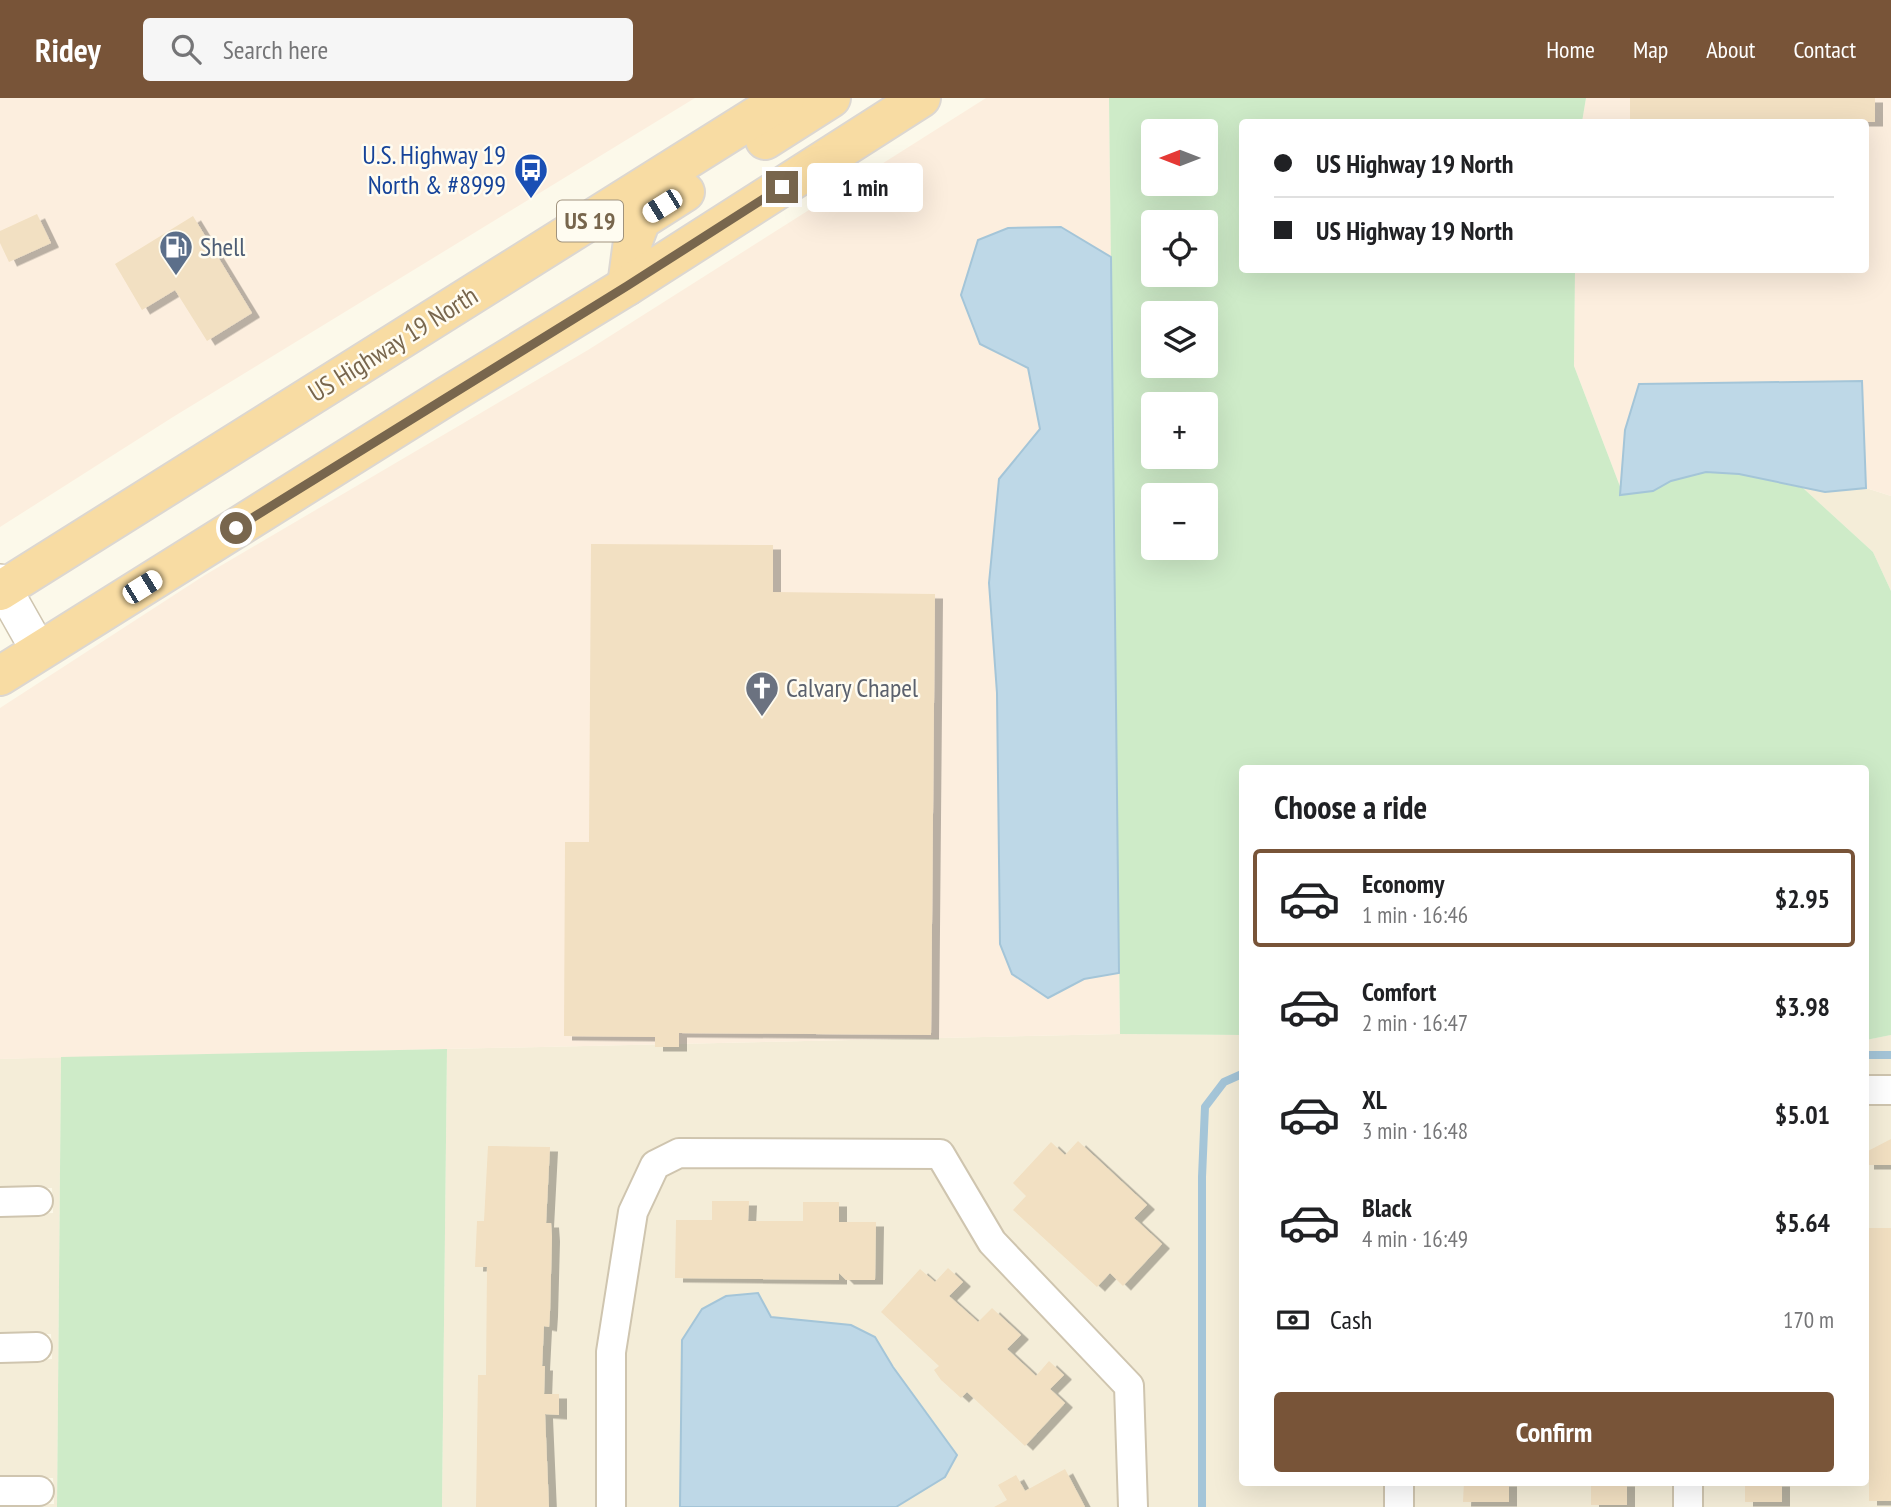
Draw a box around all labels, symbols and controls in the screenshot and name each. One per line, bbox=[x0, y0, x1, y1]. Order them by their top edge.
search box bbox=[143, 18, 633, 81]
text: Ridey bbox=[35, 28, 101, 71]
icon: search bbox=[167, 30, 205, 68]
text: Search here bbox=[223, 33, 328, 66]
text: Home bbox=[1546, 34, 1595, 65]
text: Map bbox=[1633, 34, 1668, 65]
text: About bbox=[1706, 34, 1755, 65]
text: Contact bbox=[1793, 34, 1856, 65]
north arrow bbox=[1141, 119, 1218, 196]
map controls bbox=[1141, 119, 1218, 560]
place label: U.S. Highway 19 North & #8999 bbox=[362, 138, 506, 201]
text: US Highway 19 North bbox=[1316, 147, 1514, 180]
bus stop icon: U.S. Highway 19 North & #8999 bbox=[512, 151, 550, 200]
callout: 1 min bbox=[806, 162, 922, 212]
route end bbox=[766, 171, 798, 203]
text: 1 min bbox=[842, 173, 888, 202]
car bbox=[639, 186, 686, 226]
road number: US 19 bbox=[557, 201, 623, 242]
button: locate bbox=[1141, 210, 1218, 287]
text: US Highway 19 North bbox=[1316, 214, 1514, 247]
fuel station icon: Shell bbox=[157, 228, 195, 277]
place label: Shell bbox=[200, 230, 245, 263]
street label: US Highway 19 North bbox=[302, 278, 483, 409]
button: layers bbox=[1141, 301, 1218, 378]
button: + bbox=[1141, 392, 1218, 469]
button: − bbox=[1141, 483, 1218, 560]
route start bbox=[220, 512, 252, 544]
car bbox=[119, 567, 166, 607]
church icon: Calvary Chapel bbox=[743, 669, 781, 718]
place label: Calvary Chapel bbox=[786, 671, 918, 704]
text: Choose a ride bbox=[1274, 786, 1427, 828]
icon: car bbox=[1278, 867, 1341, 930]
text: Economy bbox=[1362, 867, 1444, 900]
text: $2.95 bbox=[1775, 882, 1830, 915]
text: 1 min · 16:46 bbox=[1362, 900, 1468, 929]
icon: car bbox=[1278, 975, 1341, 1038]
text: Comfort bbox=[1362, 975, 1436, 1008]
text: $3.98 bbox=[1775, 990, 1830, 1023]
text: 2 min · 16:47 bbox=[1362, 1008, 1468, 1037]
icon: car bbox=[1278, 1083, 1341, 1146]
text: XL bbox=[1362, 1083, 1387, 1116]
text: $5.01 bbox=[1775, 1098, 1830, 1131]
text: 3 min · 16:48 bbox=[1362, 1116, 1468, 1145]
icon: car bbox=[1278, 1191, 1341, 1254]
text: Black bbox=[1362, 1191, 1412, 1224]
text: $5.64 bbox=[1775, 1206, 1830, 1239]
text: 4 min · 16:49 bbox=[1362, 1224, 1468, 1253]
icon: cash bbox=[1274, 1301, 1312, 1339]
text: Cash bbox=[1330, 1303, 1372, 1336]
text: 170 m bbox=[1783, 1305, 1834, 1334]
button: Confirm bbox=[1274, 1392, 1834, 1472]

